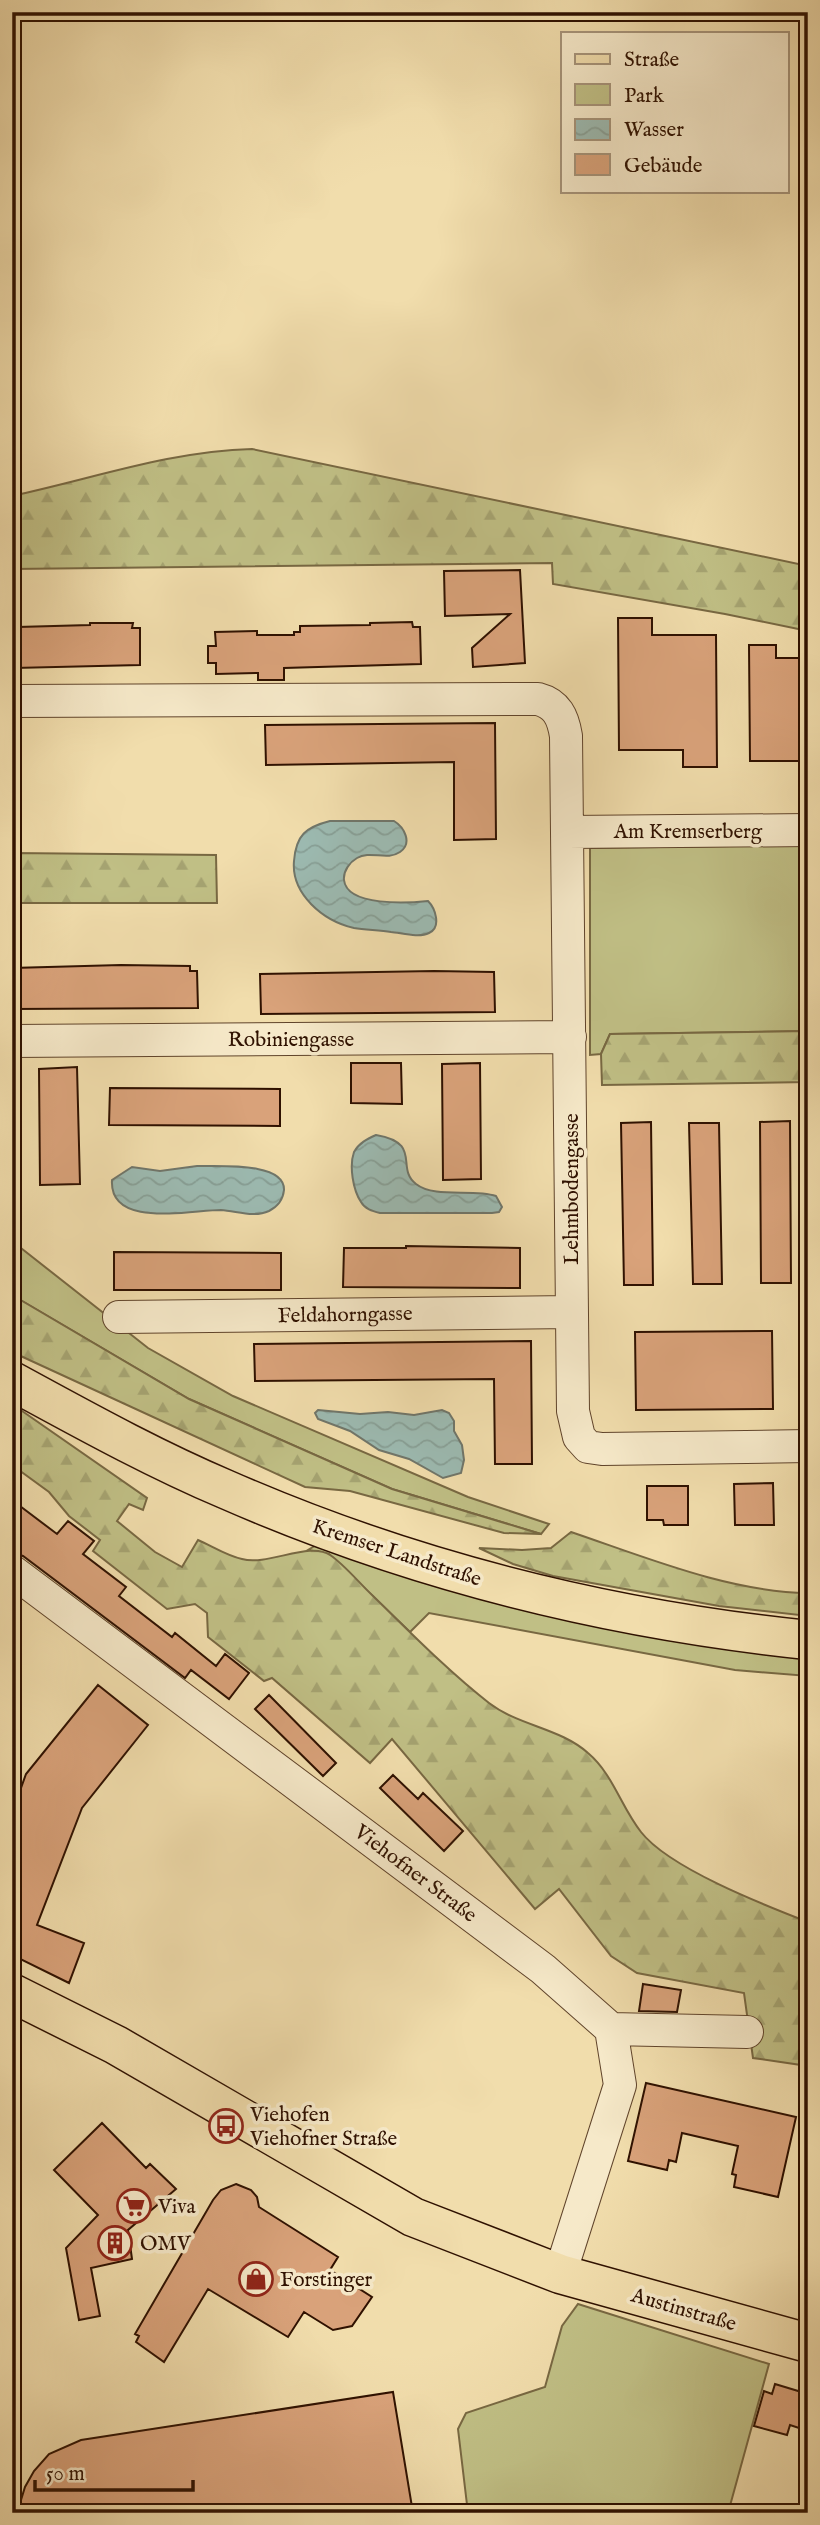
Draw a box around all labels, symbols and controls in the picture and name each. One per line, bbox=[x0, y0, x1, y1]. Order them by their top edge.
legend bbox=[561, 32, 788, 192]
text: Straße bbox=[624, 47, 680, 74]
text: Park bbox=[624, 83, 665, 110]
text: Wasser bbox=[624, 117, 684, 144]
text: Gebäude bbox=[624, 153, 703, 180]
street label: Am Kremserberg bbox=[613, 819, 763, 846]
street label: Robiniengasse bbox=[228, 1027, 355, 1054]
street label: Lehmbodengasse bbox=[559, 1113, 586, 1265]
street label: Feldahorngasse bbox=[277, 1301, 413, 1330]
street label: Kremser Landstraße bbox=[309, 1513, 485, 1594]
street label: Viehofner Straße bbox=[347, 1819, 482, 1929]
place label: Viehofen Viehofner Straße bbox=[249, 2102, 398, 2153]
bus stop icon: Viehofen Viehofner Straße bbox=[207, 2107, 245, 2145]
supermarket icon: Viva bbox=[115, 2187, 153, 2225]
place label: Viva bbox=[157, 2194, 196, 2221]
building icon: OMV bbox=[96, 2224, 134, 2262]
place label: OMV bbox=[140, 2231, 192, 2258]
shop icon: Forstinger bbox=[237, 2260, 275, 2298]
place label: Forstinger bbox=[280, 2267, 373, 2294]
street label: Austinstraße bbox=[627, 2282, 740, 2338]
scale bar bbox=[35, 2448, 192, 2492]
text: 50 m bbox=[46, 2461, 85, 2488]

